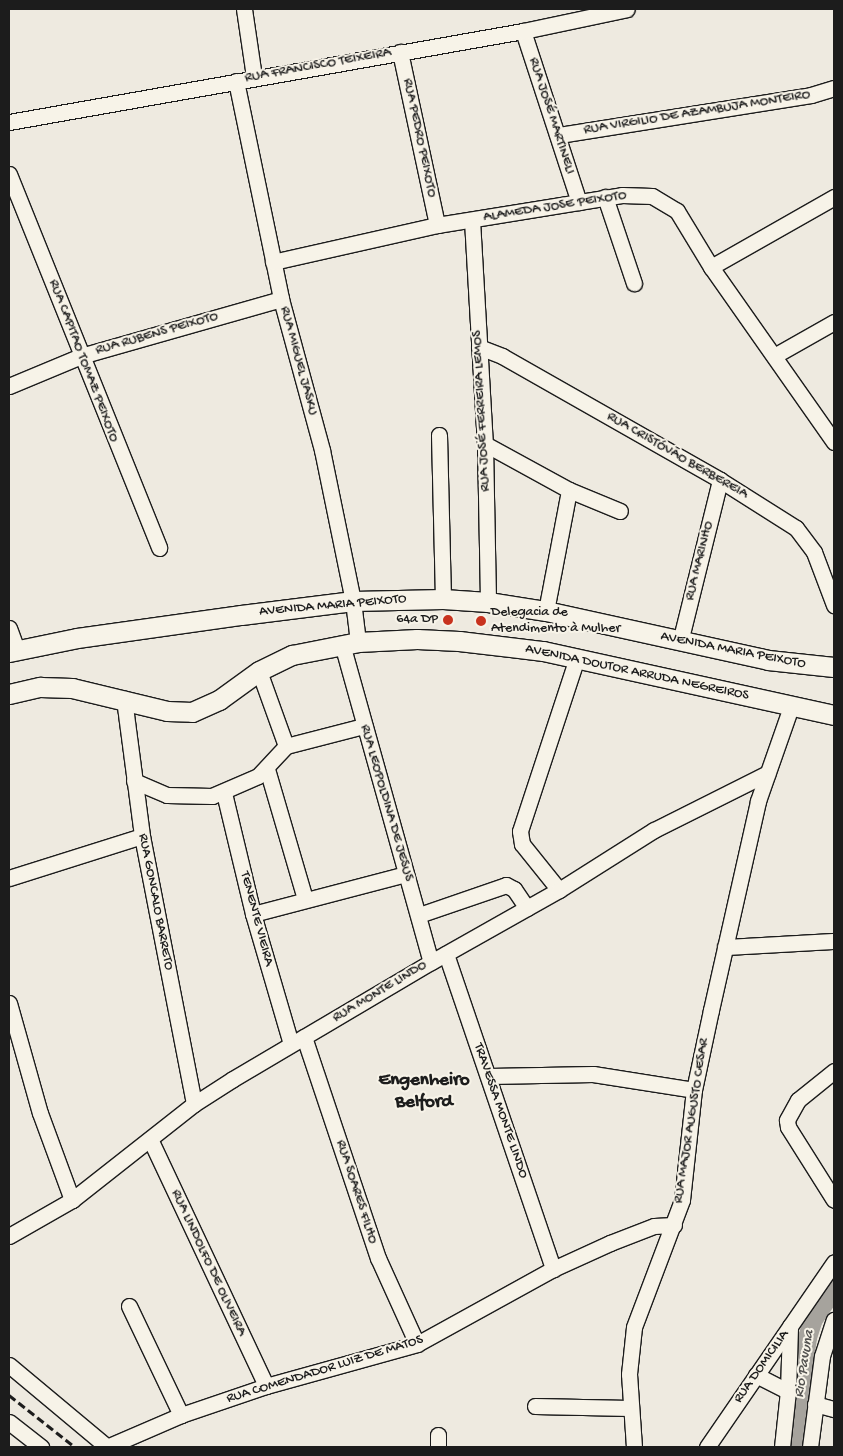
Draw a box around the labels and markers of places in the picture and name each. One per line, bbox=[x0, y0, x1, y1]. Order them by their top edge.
place label: Delegacia de Atendimento à Mulher bbox=[491, 605, 620, 638]
place label: 64a DP bbox=[396, 612, 438, 628]
marker: 64a DP bbox=[442, 614, 454, 626]
marker: Delegacia de Atendimento à Mulher bbox=[475, 615, 487, 627]

